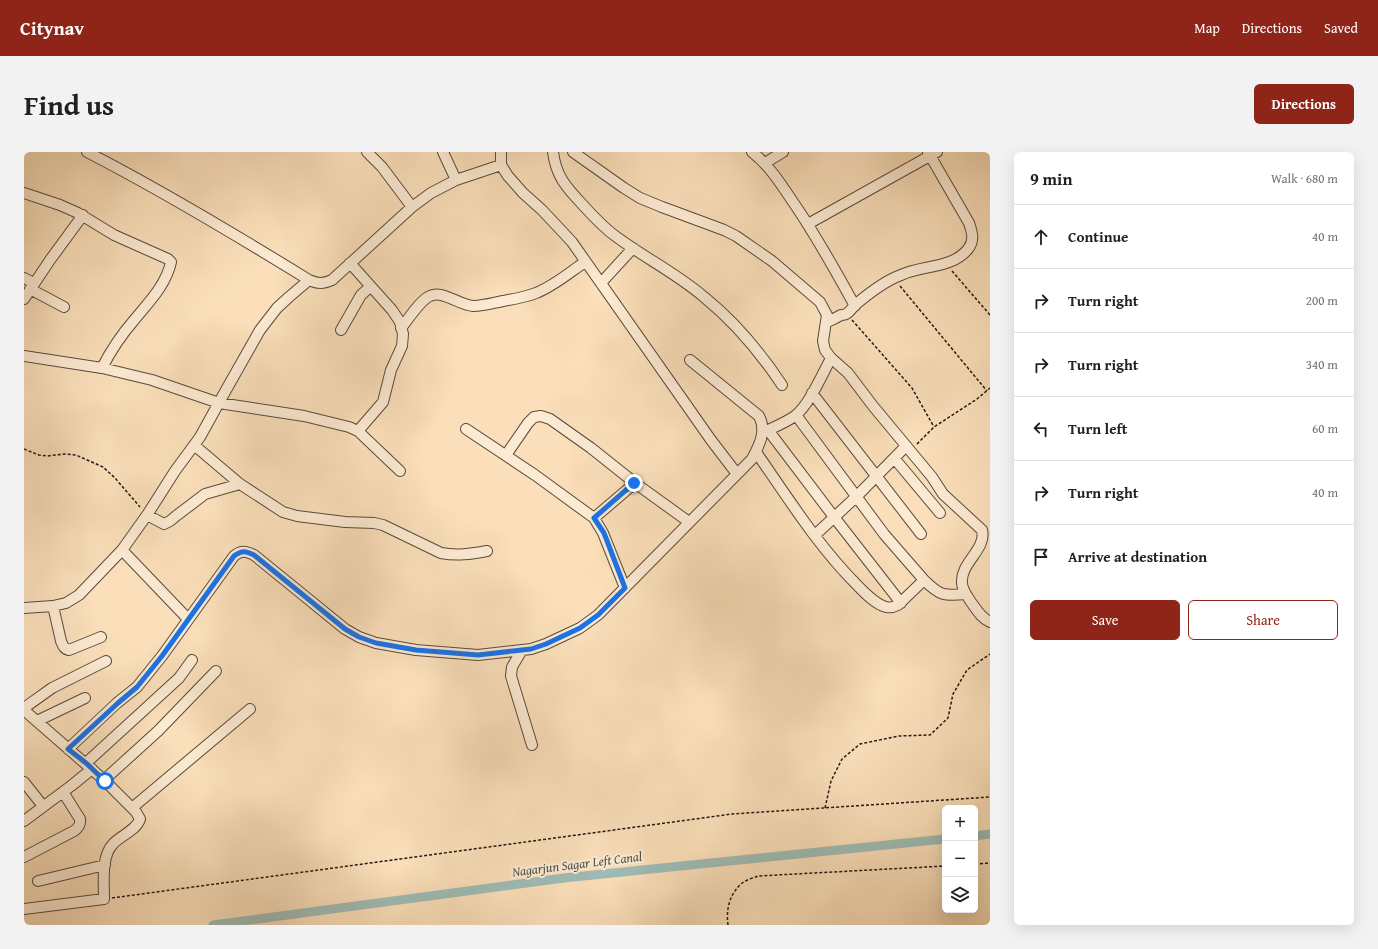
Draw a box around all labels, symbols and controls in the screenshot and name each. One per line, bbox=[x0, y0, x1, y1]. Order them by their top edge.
text: Citynav bbox=[20, 14, 84, 42]
text: Map bbox=[1194, 18, 1220, 38]
text: Directions bbox=[1242, 18, 1302, 38]
text: Saved bbox=[1324, 18, 1358, 38]
text: Find us bbox=[24, 84, 114, 125]
button: Directions bbox=[1254, 84, 1354, 124]
text: 9 min bbox=[1030, 166, 1072, 191]
text: Walk · 680 m bbox=[1271, 169, 1338, 188]
icon: ahead bbox=[1030, 226, 1052, 248]
text: Continue bbox=[1068, 226, 1129, 247]
text: 40 m bbox=[1312, 227, 1338, 246]
icon: right bbox=[1030, 290, 1052, 312]
text: Turn right bbox=[1068, 290, 1139, 311]
text: 200 m bbox=[1306, 291, 1338, 310]
icon: right bbox=[1030, 354, 1052, 376]
text: Turn right bbox=[1068, 354, 1139, 375]
text: 340 m bbox=[1306, 355, 1338, 374]
icon: left bbox=[1030, 418, 1052, 440]
text: Turn left bbox=[1068, 418, 1127, 439]
text: 60 m bbox=[1312, 419, 1338, 438]
route end bbox=[625, 474, 643, 492]
icon: right bbox=[1030, 482, 1052, 504]
text: Turn right bbox=[1068, 482, 1139, 503]
text: 40 m bbox=[1312, 483, 1338, 502]
icon: arrive bbox=[1030, 546, 1052, 568]
text: Arrive at destination bbox=[1068, 546, 1207, 567]
button: Save bbox=[1030, 600, 1180, 640]
button: Share bbox=[1188, 600, 1338, 640]
route start bbox=[96, 772, 114, 790]
map controls bbox=[942, 805, 978, 913]
button: + bbox=[942, 805, 978, 841]
button: − bbox=[942, 841, 978, 877]
water label: Nagarjun Sagar Left Canal bbox=[511, 847, 643, 881]
button: layers bbox=[942, 877, 978, 913]

